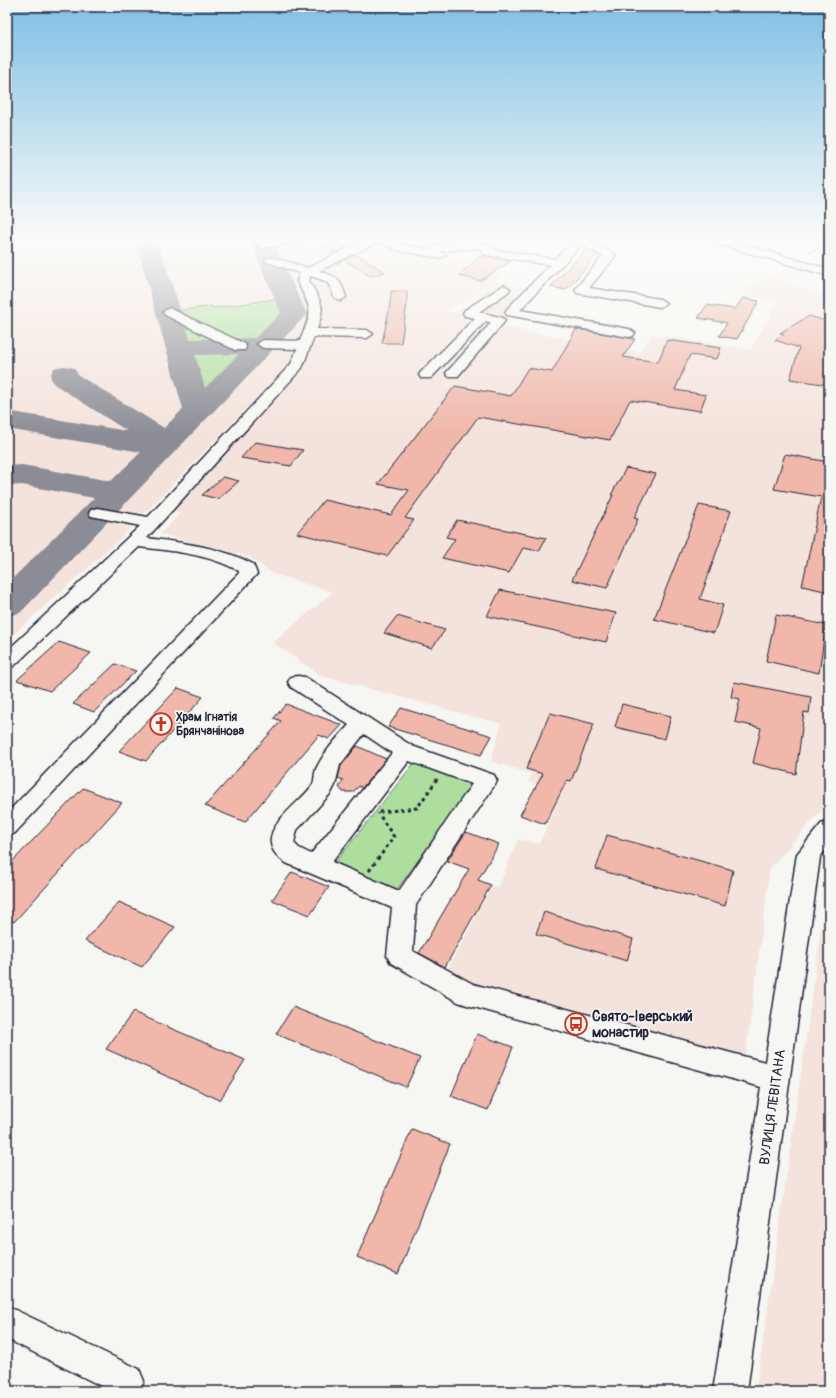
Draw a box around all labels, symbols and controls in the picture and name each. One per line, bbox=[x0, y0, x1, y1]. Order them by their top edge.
place label: Храм Ігнатія Брянчанінова bbox=[176, 710, 245, 739]
church icon: Храм Ігнатія Брянчанінова bbox=[148, 711, 174, 737]
place label: Свято-Іверський монастир bbox=[592, 1008, 693, 1041]
bus stop icon: Свято-Іверський монастир bbox=[563, 1011, 589, 1037]
street label: ВУЛИЦЯ ЛЕВІТАНА bbox=[756, 1048, 789, 1166]

